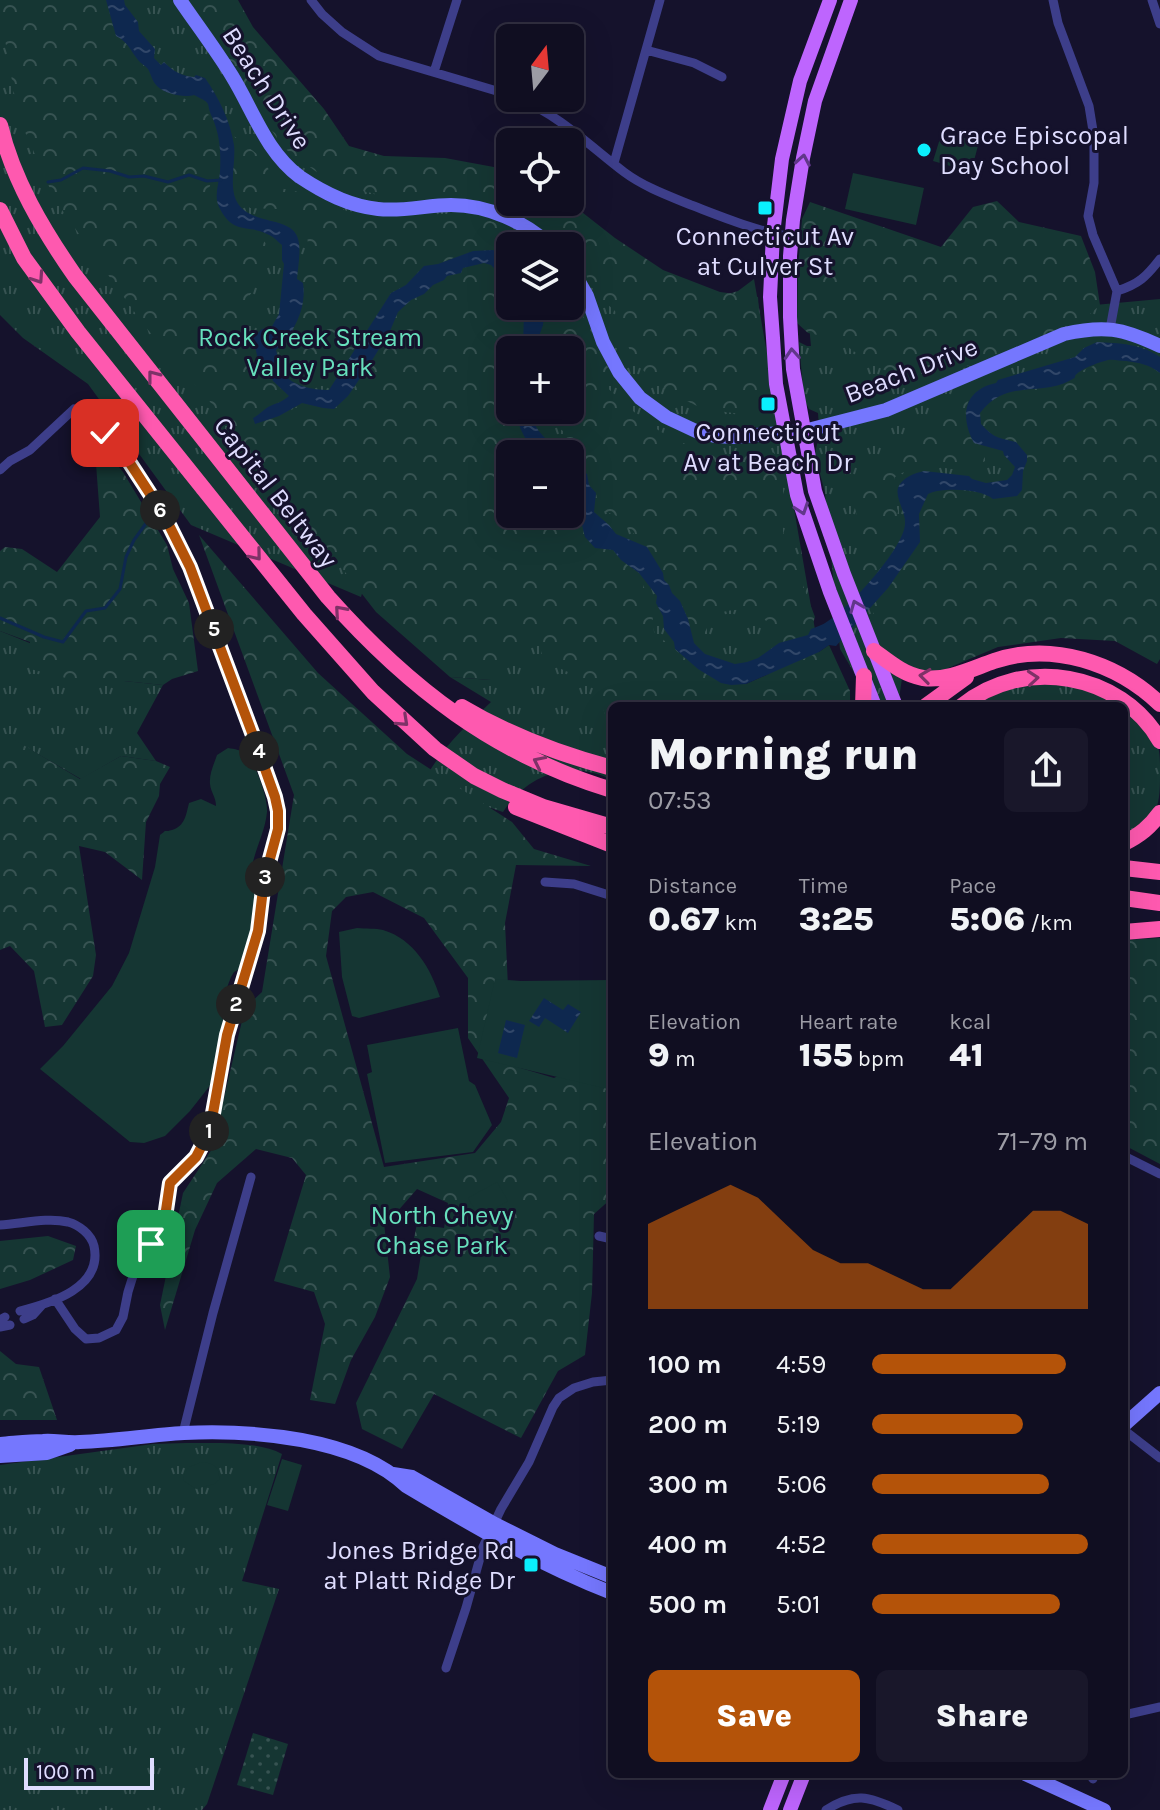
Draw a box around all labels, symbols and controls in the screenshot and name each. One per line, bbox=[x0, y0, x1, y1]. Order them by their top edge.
street label: Beach Drive bbox=[216, 21, 318, 155]
north arrow bbox=[496, 24, 584, 112]
map controls bbox=[496, 24, 584, 528]
place label: Grace Episcopal Day School bbox=[940, 120, 1129, 181]
button: locate bbox=[496, 128, 584, 216]
marker: Grace Episcopal Day School bbox=[915, 141, 933, 159]
one-way arrow bbox=[793, 153, 810, 167]
marker: Connecticut Av at Culver St bbox=[756, 199, 774, 217]
place label: Connecticut Av at Culver St bbox=[676, 221, 854, 282]
button: layers bbox=[496, 232, 584, 320]
one-way arrow bbox=[28, 269, 43, 284]
park label: Rock Creek Stream Valley Park bbox=[198, 322, 422, 383]
street label: Beach Drive bbox=[840, 331, 982, 410]
button: + bbox=[496, 336, 584, 424]
one-way arrow bbox=[784, 347, 801, 360]
one-way arrow bbox=[148, 370, 162, 385]
marker: Connecticut Av at Beach Dr bbox=[759, 395, 777, 413]
pin bbox=[71, 399, 139, 467]
icon: check bbox=[83, 411, 127, 455]
street label: Capital Beltway bbox=[207, 411, 344, 574]
place label: Connecticut Av at Beach Dr bbox=[683, 417, 853, 478]
button: − bbox=[496, 440, 584, 528]
pin: 6 bbox=[140, 490, 180, 530]
text: 6 bbox=[153, 497, 167, 523]
one-way arrow bbox=[792, 502, 808, 516]
one-way arrow bbox=[246, 546, 261, 560]
one-way arrow bbox=[850, 600, 866, 614]
one-way arrow bbox=[336, 605, 350, 620]
pin: 5 bbox=[194, 609, 234, 649]
text: 5 bbox=[208, 616, 220, 642]
one-way arrow bbox=[918, 668, 931, 685]
one-way arrow bbox=[1027, 670, 1040, 687]
one-way arrow bbox=[393, 711, 408, 725]
button: share bbox=[1004, 728, 1088, 812]
text: Morning run bbox=[648, 729, 919, 780]
pin: 4 bbox=[239, 731, 279, 771]
text: 4 bbox=[252, 738, 266, 764]
one-way arrow bbox=[533, 756, 548, 772]
text: 07:53 bbox=[648, 785, 712, 816]
pin: 3 bbox=[245, 857, 285, 897]
text: 3 bbox=[258, 864, 272, 890]
text: Distance bbox=[648, 873, 737, 899]
text: Time bbox=[799, 873, 848, 899]
text: Pace bbox=[949, 873, 996, 899]
text: 0.67 bbox=[648, 899, 719, 939]
text: 3:25 bbox=[799, 899, 873, 939]
text: 5:06 bbox=[949, 899, 1025, 939]
text: km bbox=[719, 910, 758, 936]
text: /km bbox=[1025, 910, 1073, 936]
pin: 2 bbox=[216, 984, 256, 1024]
text: 2 bbox=[229, 991, 243, 1017]
text: Elevation bbox=[648, 1009, 741, 1035]
text: Heart rate bbox=[799, 1009, 898, 1035]
text: kcal bbox=[949, 1009, 991, 1035]
text: 9 bbox=[648, 1035, 670, 1075]
text: 155 bbox=[799, 1035, 853, 1075]
text: 41 bbox=[949, 1035, 984, 1075]
text: m bbox=[670, 1046, 696, 1072]
text: bpm bbox=[853, 1046, 904, 1072]
pin: 1 bbox=[189, 1111, 229, 1151]
text: 1 bbox=[205, 1118, 213, 1144]
text: Elevation bbox=[648, 1126, 758, 1157]
text: 71–79 m bbox=[997, 1126, 1088, 1157]
park label: North Chevy Chase Park bbox=[370, 1200, 514, 1261]
pin bbox=[117, 1210, 185, 1278]
icon: arrive bbox=[129, 1222, 173, 1266]
text: 100 m bbox=[648, 1349, 721, 1380]
text: 4:59 bbox=[776, 1349, 826, 1380]
text: 200 m bbox=[648, 1409, 728, 1440]
text: 5:19 bbox=[776, 1409, 820, 1440]
text: 300 m bbox=[648, 1469, 728, 1500]
text: 5:06 bbox=[776, 1469, 827, 1500]
text: 400 m bbox=[648, 1529, 728, 1560]
text: 4:52 bbox=[776, 1529, 826, 1560]
place label: Jones Bridge Rd at Platt Ridge Dr bbox=[323, 1535, 516, 1596]
marker: Jones Bridge Rd at Platt Ridge Dr bbox=[522, 1556, 540, 1574]
text: 500 m bbox=[648, 1589, 727, 1620]
text: 5:01 bbox=[776, 1589, 821, 1620]
button: Save bbox=[648, 1670, 860, 1762]
button: Share bbox=[876, 1670, 1088, 1762]
scale bar bbox=[24, 1754, 154, 1790]
text: 100 m bbox=[36, 1759, 95, 1785]

